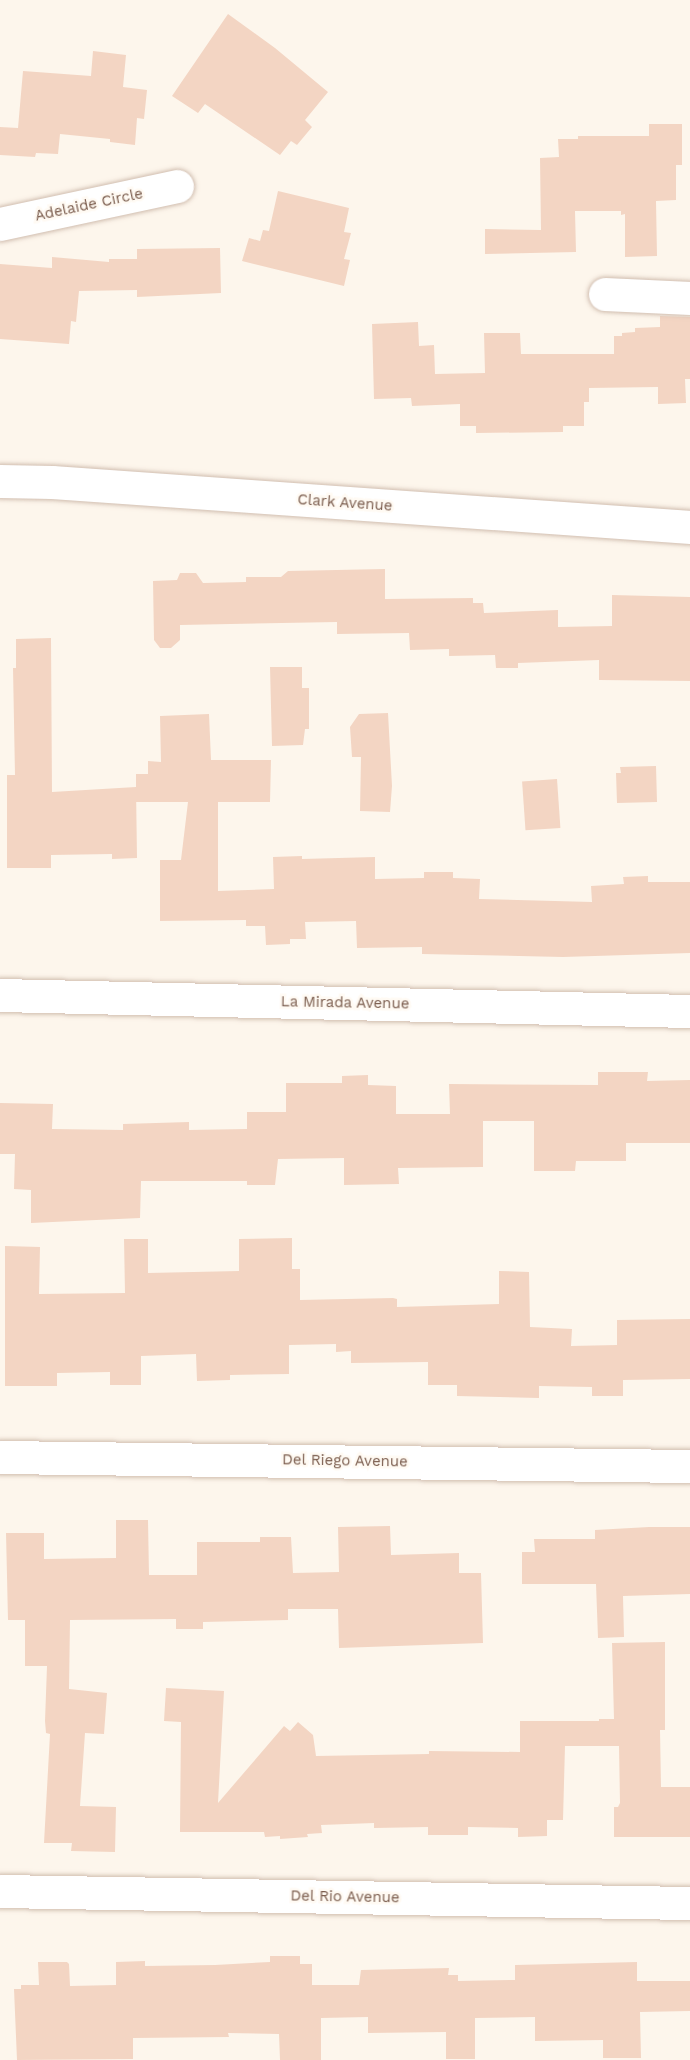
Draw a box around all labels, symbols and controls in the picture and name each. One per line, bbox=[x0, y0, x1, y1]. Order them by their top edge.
street label: Adelaide Circle bbox=[33, 185, 145, 225]
street label: Clark Avenue bbox=[296, 491, 394, 515]
street label: La Mirada Avenue bbox=[280, 993, 410, 1013]
street label: Del Riego Avenue bbox=[281, 1451, 409, 1471]
street label: Del Rio Avenue bbox=[290, 1887, 400, 1907]

